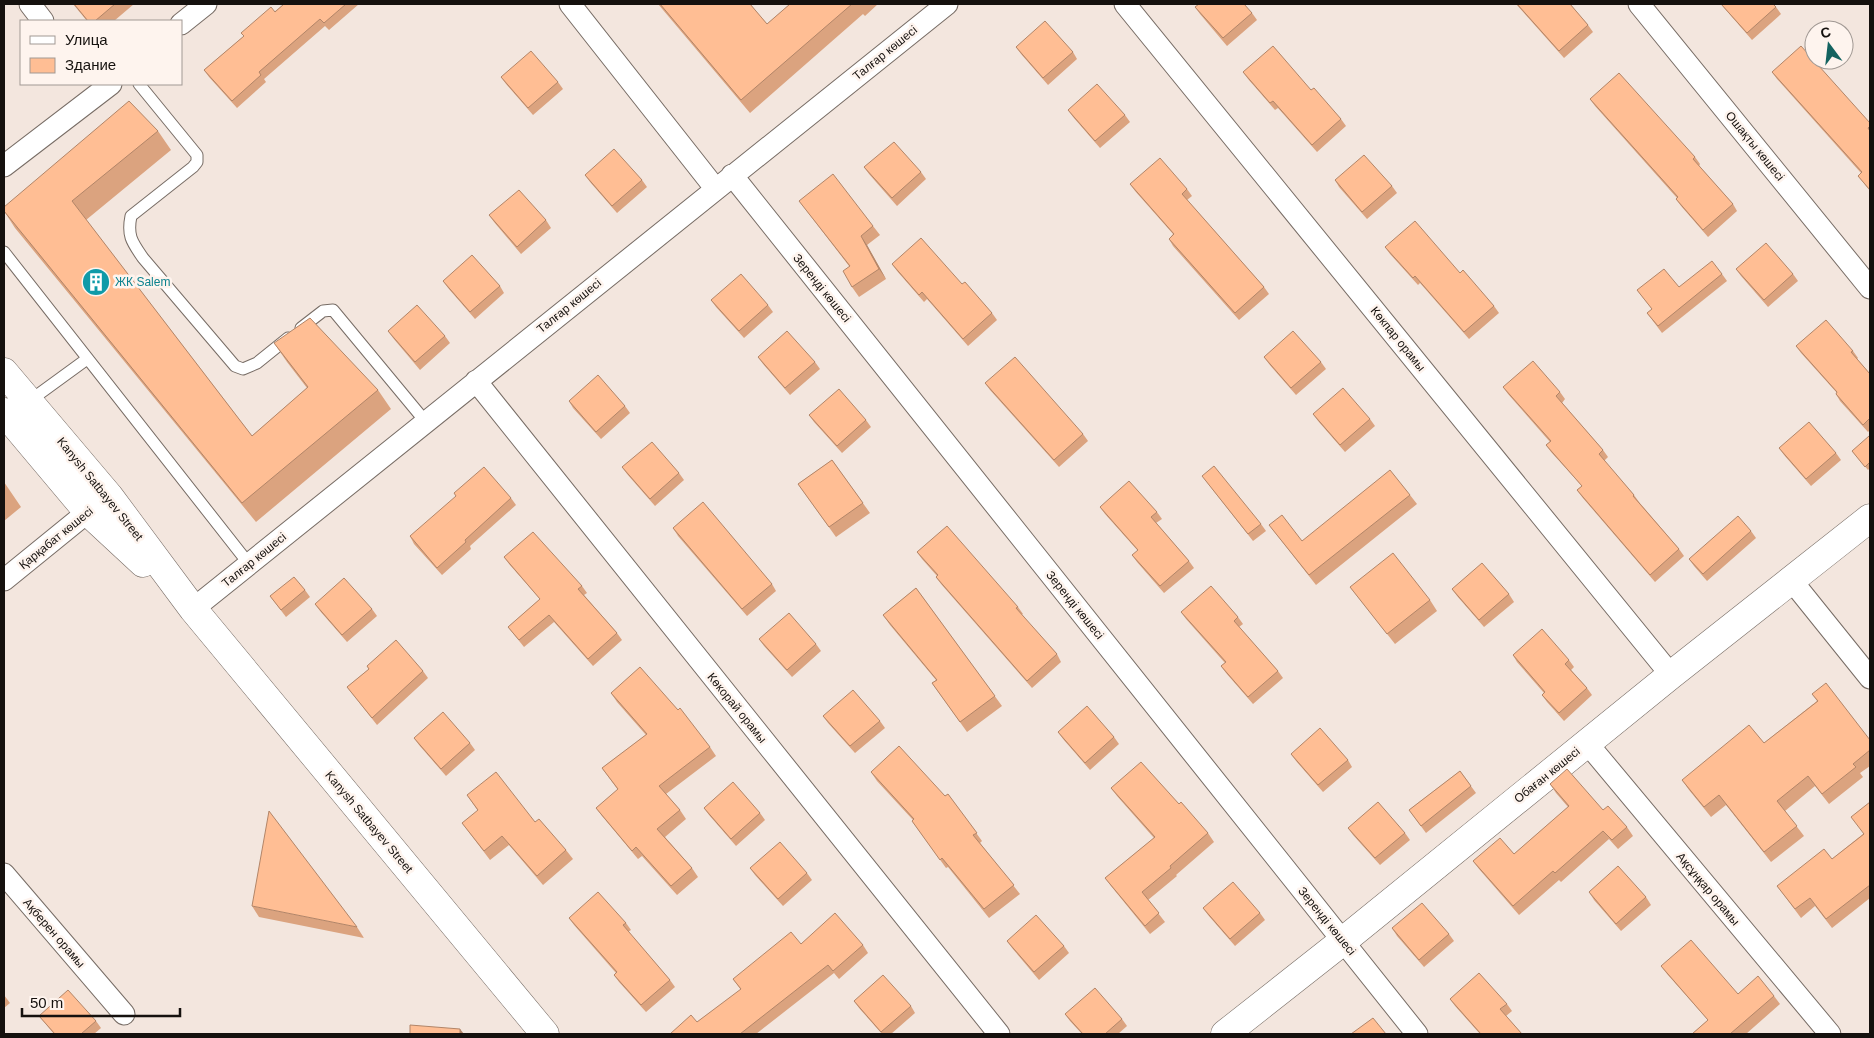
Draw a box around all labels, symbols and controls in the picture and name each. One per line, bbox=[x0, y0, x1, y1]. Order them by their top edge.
legend bbox=[20, 20, 182, 85]
north arrow bbox=[1804, 20, 1854, 70]
street label: Талғар көшесі bbox=[850, 23, 920, 83]
text: С bbox=[1819, 23, 1833, 41]
text: Улица bbox=[65, 31, 108, 48]
text: Здание bbox=[65, 56, 116, 73]
street label: Ошақты көшесі bbox=[1723, 108, 1787, 184]
street label: Зеренді көшесі bbox=[790, 251, 854, 325]
building icon: ЖК Salem bbox=[81, 267, 111, 297]
place label: ЖК Salem bbox=[115, 275, 170, 289]
street label: Талғар көшесі bbox=[534, 276, 604, 336]
street label: Көкпар орамы bbox=[1368, 304, 1428, 374]
street label: Kanysh Satbayev Street bbox=[54, 435, 146, 544]
street label: Қарқабат көшесі bbox=[16, 504, 96, 572]
street label: Талғар көшесі bbox=[219, 530, 289, 590]
street label: Зеренді көшесі bbox=[1043, 568, 1107, 642]
street label: Көкорай орамы bbox=[704, 670, 770, 746]
street label: Обаған көшесі bbox=[1511, 744, 1583, 806]
street label: Kanysh Satbayev Street bbox=[322, 768, 416, 876]
street label: Ақсұңқар орамы bbox=[1673, 850, 1743, 928]
street label: Зеренді көшесі bbox=[1295, 884, 1359, 958]
street label: Ақберен орамы bbox=[20, 896, 88, 970]
scale bar bbox=[22, 986, 180, 1018]
text: 50 m bbox=[30, 994, 63, 1011]

